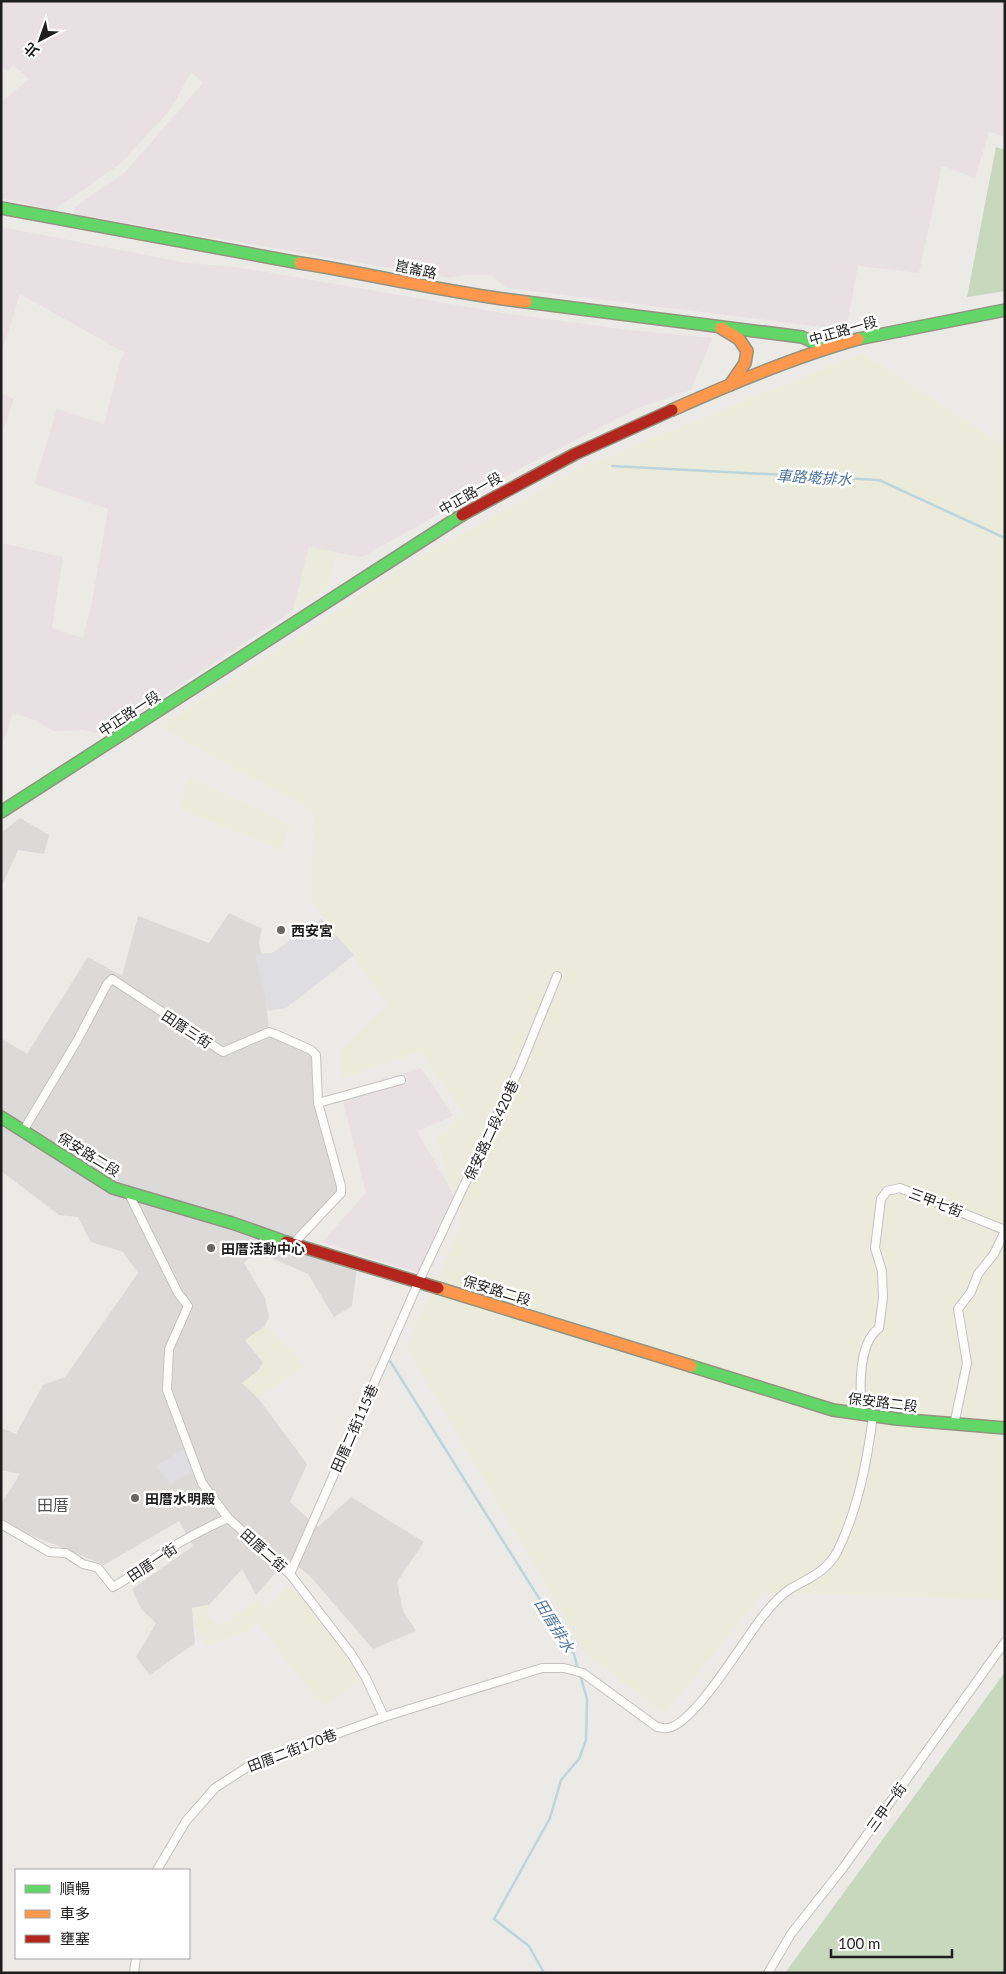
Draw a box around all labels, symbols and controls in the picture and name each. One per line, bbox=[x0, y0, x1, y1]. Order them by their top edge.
north arrow bbox=[15, 15, 65, 65]
text: 北 bbox=[20, 39, 42, 61]
street label: 崑崙路 bbox=[394, 256, 438, 282]
street label: 中正路一段 bbox=[807, 312, 879, 348]
water label: 車路墘排水 bbox=[776, 466, 853, 488]
street label: 中正路一段 bbox=[435, 468, 505, 518]
street label: 中正路一段 bbox=[95, 687, 163, 739]
place label: 西安宮 bbox=[291, 922, 333, 939]
marker: 西安宮 bbox=[275, 924, 287, 936]
street label: 田厝三街 bbox=[159, 1007, 215, 1051]
street label: 保安路二段420巷 bbox=[460, 1077, 522, 1183]
street label: 保安路二段 bbox=[55, 1128, 123, 1180]
street label: 三甲七街 bbox=[907, 1184, 965, 1220]
place label: 田厝活動中心 bbox=[221, 1240, 305, 1257]
marker: 田厝活動中心 bbox=[205, 1242, 217, 1254]
street label: 保安路二段 bbox=[461, 1272, 533, 1308]
street label: 田厝二街115巷 bbox=[327, 1381, 381, 1475]
street label: 保安路二段 bbox=[847, 1389, 919, 1415]
place label: 田厝水明殿 bbox=[145, 1490, 215, 1507]
marker: 田厝水明殿 bbox=[129, 1492, 141, 1504]
district label: 田厝 bbox=[37, 1495, 69, 1514]
street label: 田厝二街 bbox=[238, 1525, 290, 1575]
street label: 田厝一街 bbox=[124, 1539, 180, 1585]
water label: 田厝排水 bbox=[531, 1595, 579, 1656]
street label: 田厝二街170巷 bbox=[245, 1725, 339, 1775]
street label: 三甲一街 bbox=[863, 1779, 909, 1835]
legend bbox=[15, 1869, 190, 1959]
text: 順暢 bbox=[60, 1879, 90, 1897]
text: 車多 bbox=[60, 1904, 90, 1922]
scale bar bbox=[831, 1926, 952, 1958]
text: 壅塞 bbox=[60, 1929, 90, 1947]
text: 100 m bbox=[838, 1934, 880, 1952]

